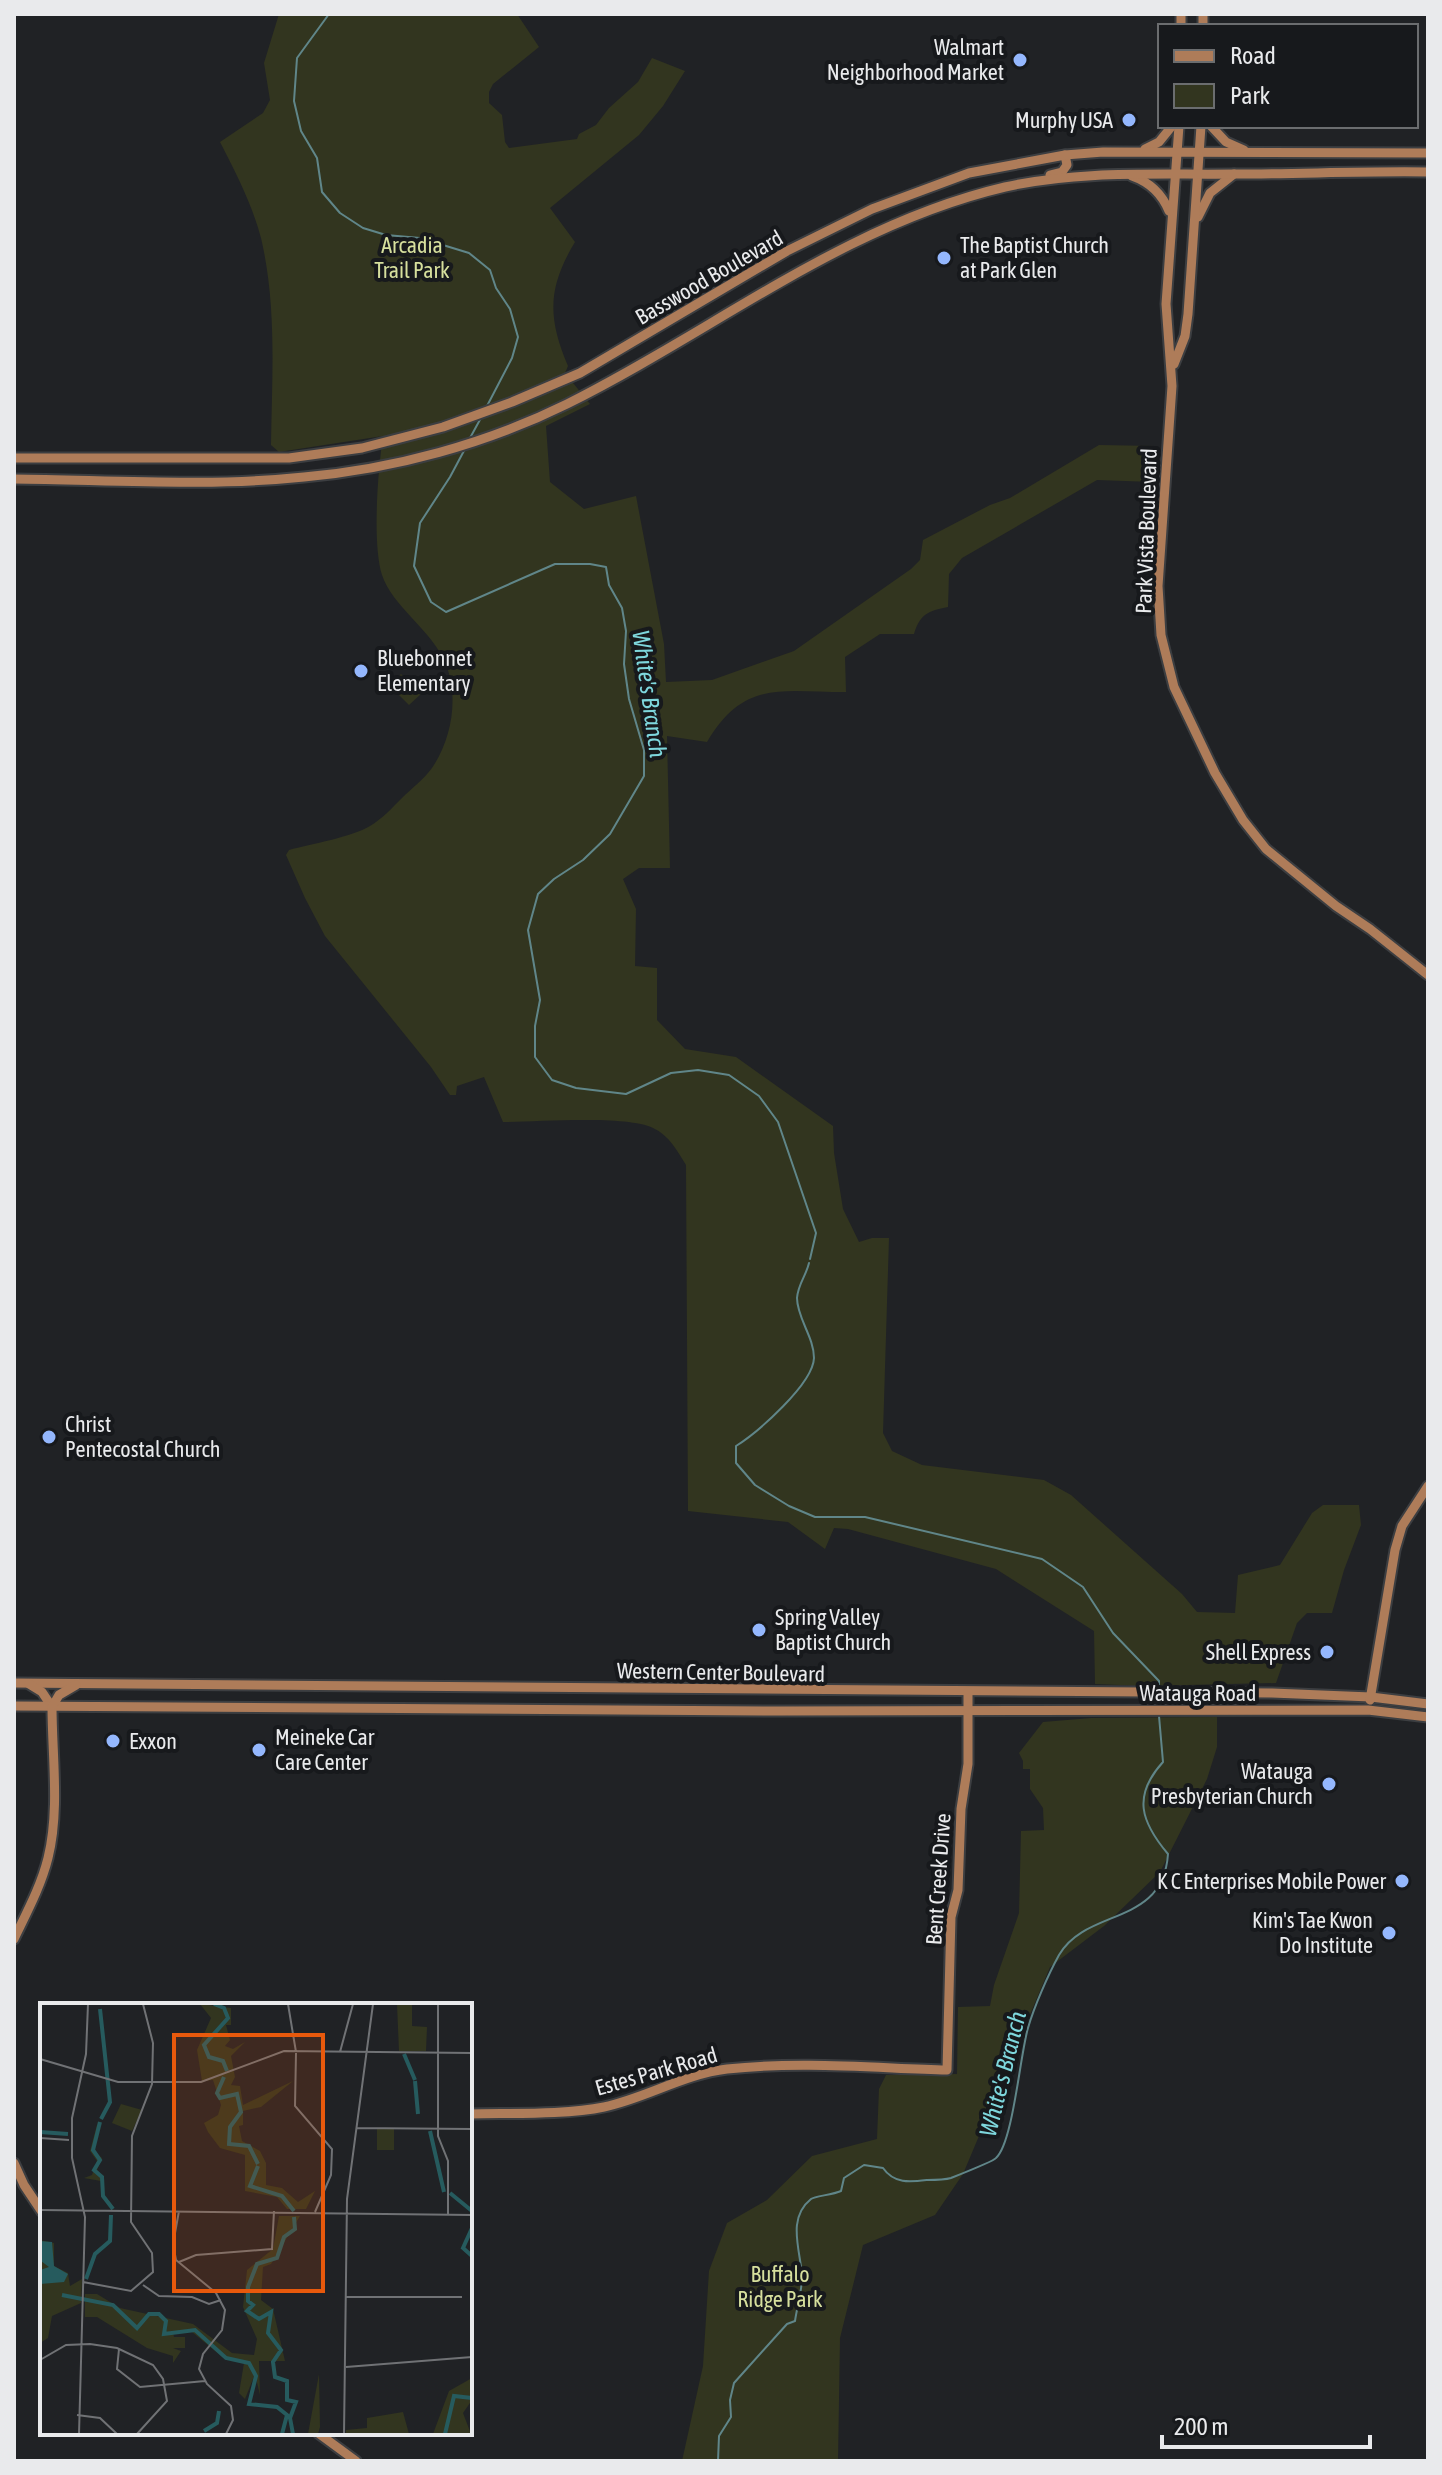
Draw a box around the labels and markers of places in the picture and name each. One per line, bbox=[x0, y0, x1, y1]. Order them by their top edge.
place label: Walmart Neighborhood Market bbox=[827, 34, 1004, 85]
marker: Walmart Neighborhood Market bbox=[1011, 51, 1029, 69]
place label: Murphy USA bbox=[1015, 107, 1113, 133]
marker: Murphy USA bbox=[1120, 111, 1138, 129]
place label: The Baptist Church at Park Glen bbox=[960, 232, 1109, 283]
marker: The Baptist Church at Park Glen bbox=[935, 249, 953, 267]
place label: Bluebonnet Elementary bbox=[377, 645, 472, 696]
marker: Bluebonnet Elementary bbox=[352, 662, 370, 680]
place label: Christ Pentecostal Church bbox=[65, 1411, 220, 1462]
marker: Christ Pentecostal Church bbox=[40, 1428, 58, 1446]
place label: Spring Valley Baptist Church bbox=[775, 1604, 891, 1655]
marker: Spring Valley Baptist Church bbox=[750, 1621, 768, 1639]
place label: Shell Express bbox=[1206, 1639, 1311, 1665]
marker: Shell Express bbox=[1318, 1643, 1336, 1661]
place label: Meineke Car Care Center bbox=[275, 1724, 375, 1775]
place label: Exxon bbox=[129, 1728, 177, 1754]
marker: Exxon bbox=[104, 1732, 122, 1750]
marker: Meineke Car Care Center bbox=[250, 1741, 268, 1759]
place label: Watauga Presbyterian Church bbox=[1151, 1758, 1313, 1809]
marker: Watauga Presbyterian Church bbox=[1320, 1775, 1338, 1793]
place label: K C Enterprises Mobile Power bbox=[1157, 1868, 1387, 1894]
marker: K C Enterprises Mobile Power bbox=[1393, 1872, 1411, 1890]
place label: Kim's Tae Kwon Do Institute bbox=[1252, 1907, 1373, 1958]
marker: Kim's Tae Kwon Do Institute bbox=[1380, 1924, 1398, 1942]

